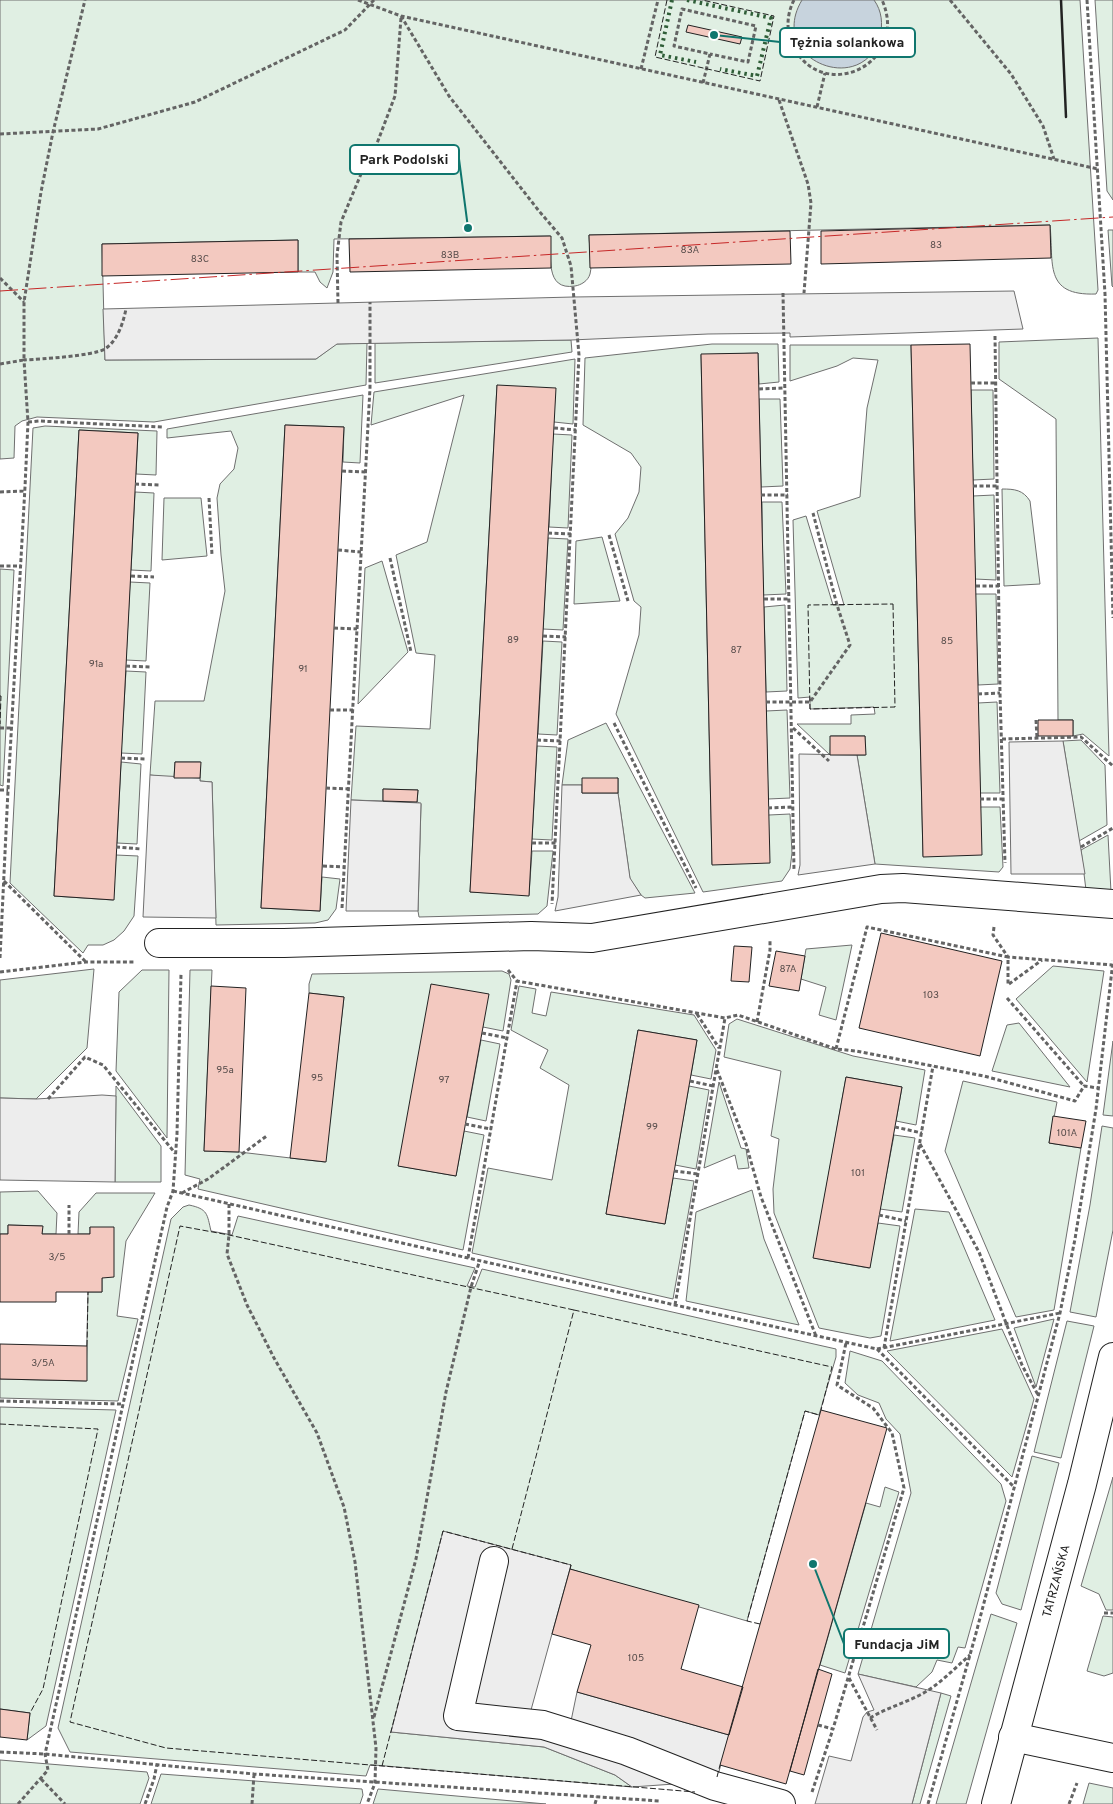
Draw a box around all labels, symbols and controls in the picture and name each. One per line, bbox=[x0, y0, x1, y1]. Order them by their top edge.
callout: Tężnia solankowa bbox=[780, 28, 915, 57]
text: Tężnia solankowa bbox=[790, 35, 904, 52]
callout: Park Podolski bbox=[350, 145, 459, 174]
text: Park Podolski bbox=[359, 152, 449, 169]
house number: 83 bbox=[930, 239, 942, 252]
house number: 83A bbox=[681, 244, 700, 257]
house number: 83B bbox=[441, 249, 459, 262]
house number: 83C bbox=[191, 253, 209, 266]
house number: 89 bbox=[507, 634, 519, 647]
house number: 85 bbox=[941, 635, 953, 648]
house number: 87 bbox=[730, 644, 742, 657]
house number: 91a bbox=[89, 658, 103, 671]
house number: 91 bbox=[298, 663, 308, 676]
house number: 87A bbox=[780, 963, 797, 976]
house number: 103 bbox=[923, 989, 939, 1002]
house number: 95a bbox=[216, 1064, 234, 1077]
house number: 95 bbox=[311, 1072, 323, 1085]
house number: 97 bbox=[439, 1074, 449, 1087]
house number: 99 bbox=[646, 1121, 658, 1134]
house number: 101A bbox=[1057, 1127, 1077, 1140]
house number: 101 bbox=[851, 1167, 865, 1180]
house number: 3/5 bbox=[49, 1251, 65, 1264]
house number: 3/5A bbox=[31, 1357, 55, 1370]
street label: TATRZAŃSKA bbox=[1039, 1543, 1074, 1619]
callout: Fundacja JiM bbox=[844, 1629, 949, 1658]
text: Fundacja JiM bbox=[854, 1637, 940, 1654]
house number: 105 bbox=[628, 1652, 644, 1665]

